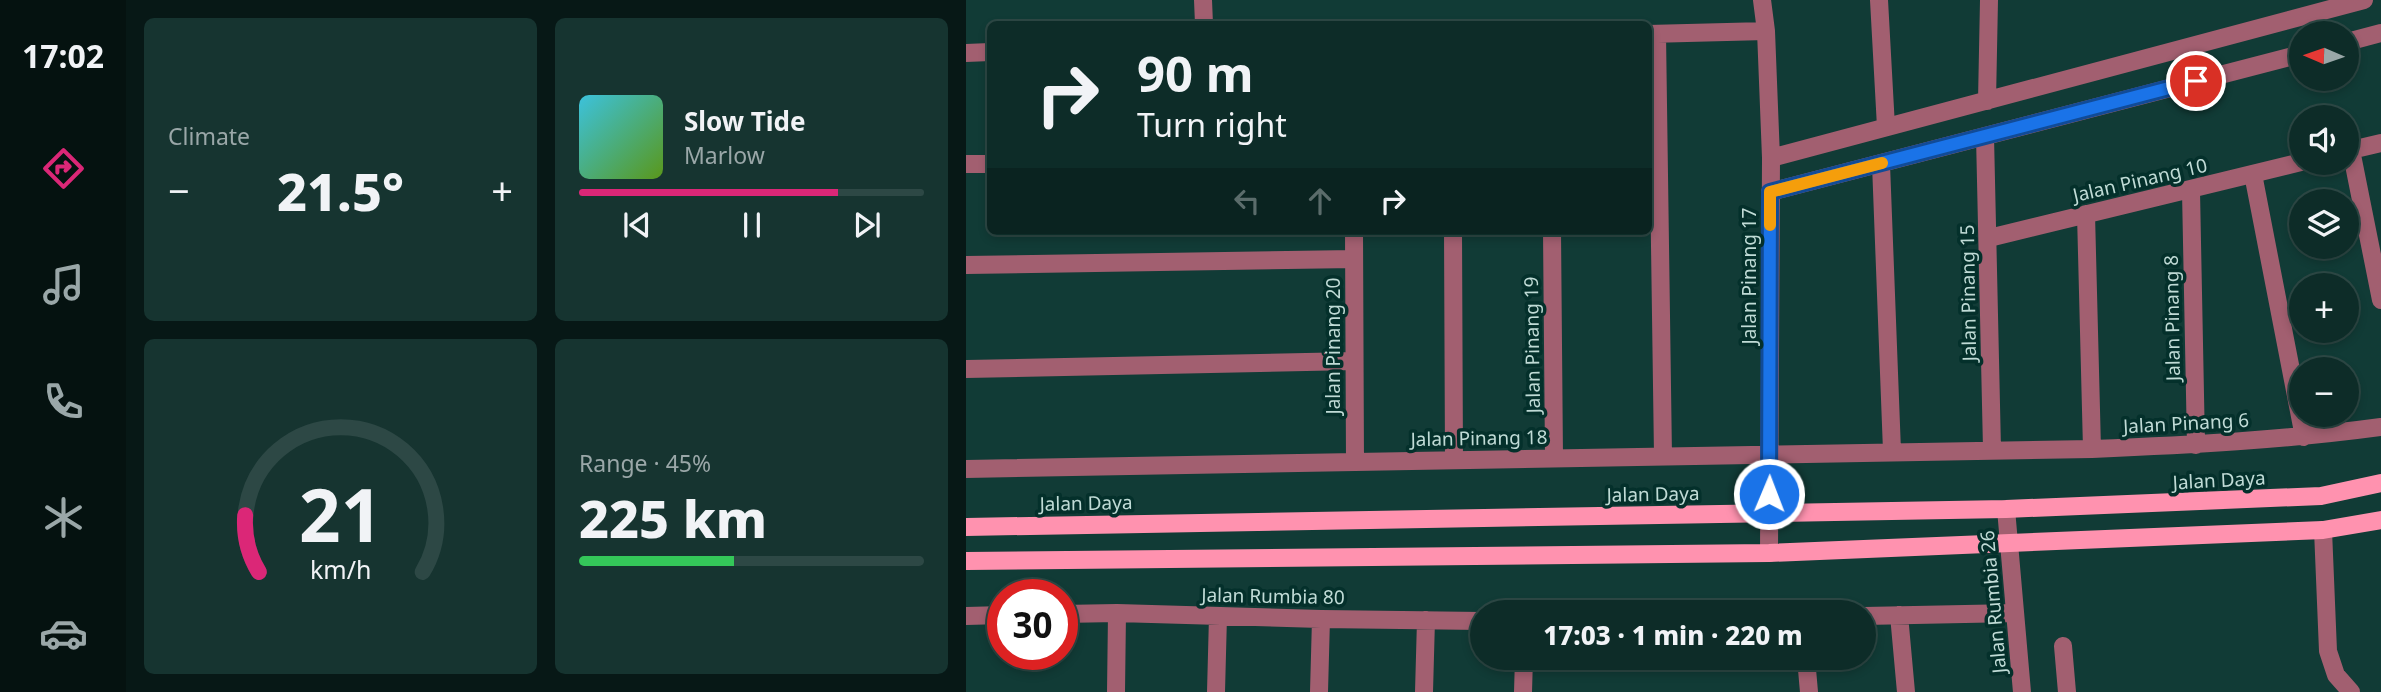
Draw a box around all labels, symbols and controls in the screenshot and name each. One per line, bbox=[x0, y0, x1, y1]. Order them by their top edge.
north arrow bbox=[2289, 21, 2359, 91]
map controls bbox=[2289, 21, 2359, 427]
text: 17:02 bbox=[22, 34, 104, 77]
text: 90 m bbox=[1137, 40, 1254, 106]
icon: right bbox=[1022, 49, 1113, 140]
pin bbox=[2166, 51, 2226, 111]
icon: arrive bbox=[2177, 62, 2215, 100]
text: Slow Tide bbox=[684, 103, 806, 139]
text: Turn right bbox=[1137, 103, 1287, 146]
button: sound bbox=[2289, 105, 2359, 175]
text: Climate bbox=[168, 120, 250, 152]
text: Marlow bbox=[684, 139, 765, 171]
icon: directions bbox=[39, 144, 88, 193]
street label: Jalan Pinang 10 bbox=[2068, 152, 2210, 209]
text: 21.5° bbox=[277, 155, 404, 226]
text: − bbox=[168, 164, 190, 216]
text: + bbox=[491, 164, 513, 216]
icon: left bbox=[1228, 182, 1266, 220]
icon: ahead bbox=[1301, 182, 1339, 220]
icon: right bbox=[1374, 182, 1412, 220]
button: layers bbox=[2289, 189, 2359, 259]
icon: previous bbox=[618, 206, 656, 244]
icon: pause bbox=[733, 206, 771, 244]
icon: next bbox=[848, 206, 886, 244]
street label: Jalan Pinang 17 bbox=[1736, 208, 1762, 347]
street label: Jalan Pinang 15 bbox=[1954, 224, 1982, 364]
street label: Jalan Pinang 8 bbox=[2158, 255, 2186, 383]
icon: music bbox=[39, 260, 88, 309]
button: + bbox=[2289, 273, 2359, 343]
street label: Jalan Pinang 19 bbox=[1518, 276, 1546, 416]
street label: Jalan Pinang 20 bbox=[1320, 278, 1346, 417]
button: − bbox=[2289, 357, 2359, 427]
icon: phone bbox=[39, 377, 88, 426]
street label: Jalan Pinang 6 bbox=[2120, 407, 2250, 439]
street label: Jalan Pinang 18 bbox=[1408, 424, 1548, 452]
text: Range · 45% bbox=[579, 447, 711, 479]
position arrow bbox=[1732, 457, 1806, 531]
text: 21 bbox=[299, 465, 382, 564]
street label: Jalan Daya bbox=[2170, 465, 2266, 496]
street label: Jalan Daya bbox=[1604, 480, 1700, 508]
text: 225 km bbox=[579, 482, 767, 553]
street label: Jalan Daya bbox=[1037, 489, 1133, 517]
icon: climate bbox=[39, 493, 88, 542]
street label: Jalan Rumbia 26 bbox=[1974, 529, 2012, 677]
text: km/h bbox=[310, 552, 371, 586]
speed limit sign: 30 bbox=[987, 579, 1078, 670]
street label: Jalan Rumbia 80 bbox=[1199, 582, 1345, 610]
icon: car bbox=[39, 609, 88, 658]
text: 17:03 · 1 min · 220 m bbox=[1543, 617, 1803, 653]

